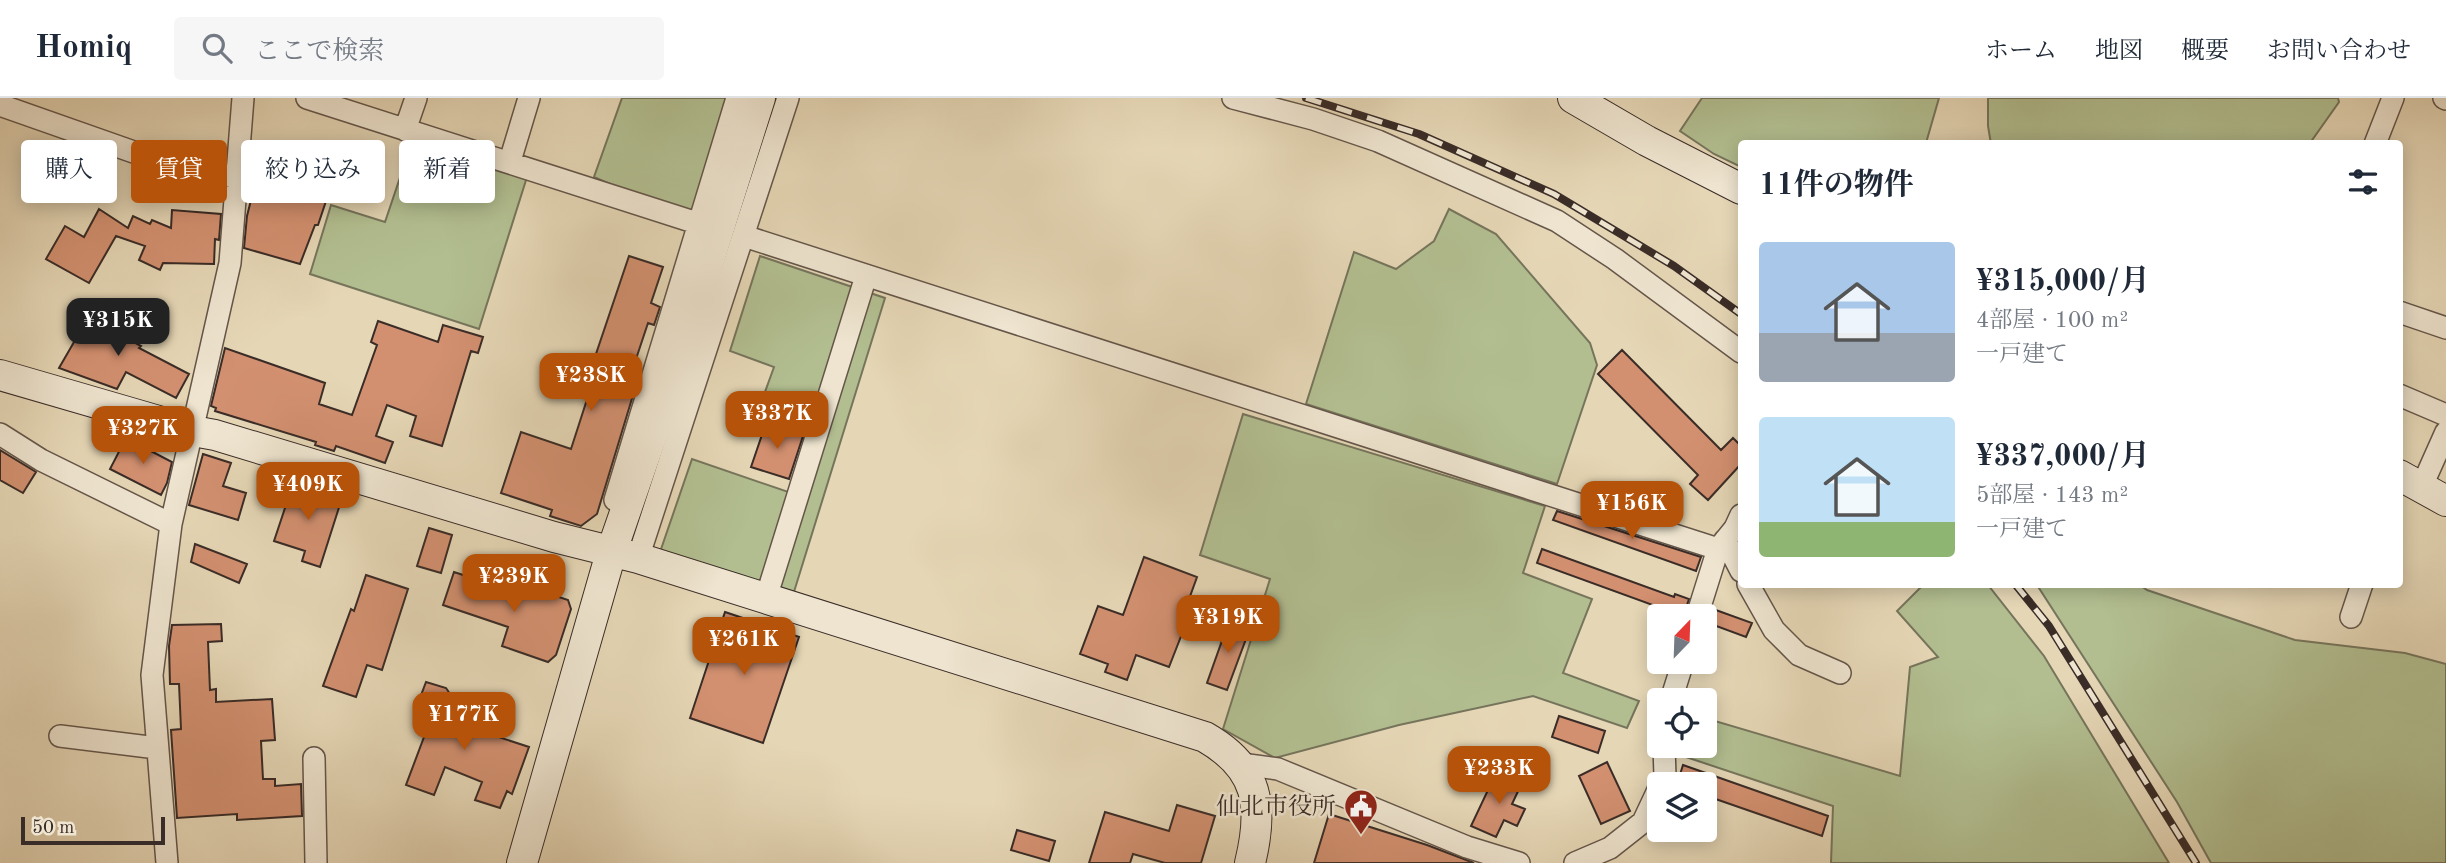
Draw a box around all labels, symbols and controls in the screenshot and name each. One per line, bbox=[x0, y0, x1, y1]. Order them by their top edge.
search box bbox=[174, 17, 664, 80]
icon: search bbox=[198, 29, 236, 67]
text: Homiq bbox=[35, 32, 132, 65]
text: ここで検索 bbox=[254, 39, 384, 65]
text: ホーム bbox=[1985, 40, 2057, 64]
text: 地図 bbox=[2095, 40, 2143, 64]
text: 概要 bbox=[2181, 40, 2229, 64]
text: お問い合わせ bbox=[2267, 40, 2411, 64]
chip: 購入 bbox=[21, 140, 117, 203]
chip: 賃貸 bbox=[131, 140, 227, 203]
chip: 絞り込み bbox=[241, 140, 385, 203]
chip: 新着 bbox=[399, 140, 495, 203]
icon: filters bbox=[2344, 163, 2382, 201]
text: 11件の物件 bbox=[1759, 171, 1914, 201]
text: ¥315,000/月 bbox=[1976, 267, 2150, 297]
icon: home bbox=[1815, 270, 1899, 354]
pin: ¥315K bbox=[69, 299, 167, 358]
text: ¥315K bbox=[82, 309, 154, 332]
text: 4部屋 · 100 m² bbox=[1976, 309, 2128, 332]
text: 一戸建て bbox=[1976, 343, 2068, 366]
pin: ¥238K bbox=[542, 354, 640, 413]
text: ¥238K bbox=[555, 364, 627, 387]
pin: ¥337K bbox=[728, 392, 826, 451]
text: ¥337K bbox=[741, 402, 813, 425]
pin: ¥327K bbox=[94, 406, 192, 466]
text: ¥327K bbox=[107, 417, 179, 440]
text: ¥337,000/月 bbox=[1976, 442, 2150, 472]
icon: home bbox=[1815, 445, 1899, 529]
pin: ¥409K bbox=[259, 462, 357, 522]
text: ¥409K bbox=[272, 473, 344, 496]
pin: ¥156K bbox=[1583, 482, 1681, 541]
text: 5部屋 · 143 m² bbox=[1976, 484, 2128, 507]
text: ¥156K bbox=[1596, 492, 1668, 515]
text: 一戸建て bbox=[1976, 518, 2068, 541]
pin: ¥239K bbox=[465, 554, 563, 614]
text: ¥239K bbox=[478, 565, 550, 588]
pin: ¥319K bbox=[1179, 596, 1277, 655]
north arrow bbox=[1647, 604, 1717, 674]
map controls bbox=[1647, 604, 1717, 842]
text: ¥319K bbox=[1192, 606, 1264, 629]
pin: ¥261K bbox=[695, 618, 793, 677]
text: ¥261K bbox=[708, 628, 780, 651]
button: locate bbox=[1647, 688, 1717, 758]
pin: ¥177K bbox=[415, 692, 513, 752]
text: ¥177K bbox=[428, 703, 500, 726]
pin: ¥233K bbox=[1450, 746, 1548, 806]
text: ¥233K bbox=[1463, 757, 1535, 780]
button: layers bbox=[1647, 772, 1717, 842]
public building icon: 仙北市役所 bbox=[1342, 787, 1380, 836]
place label: 仙北市役所 bbox=[1216, 793, 1336, 820]
scale bar bbox=[21, 814, 164, 846]
text: 50 m bbox=[32, 819, 74, 838]

